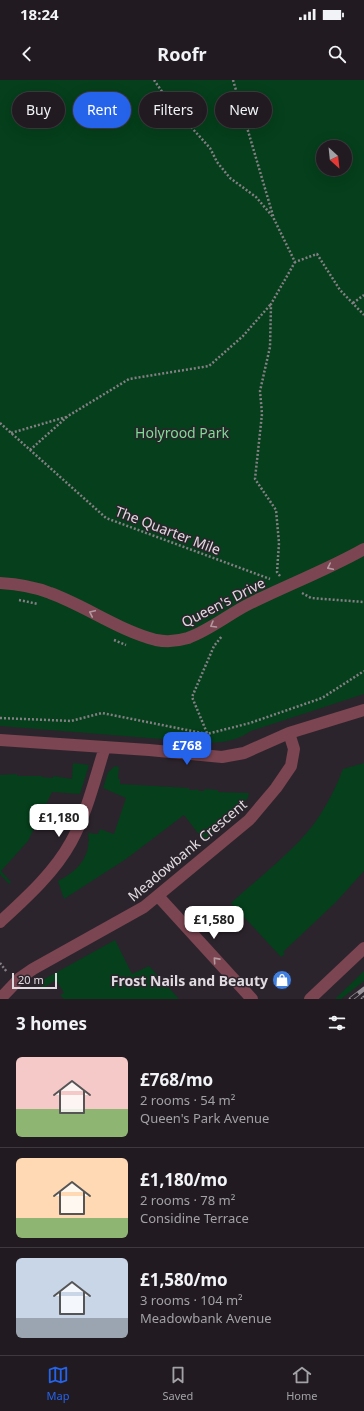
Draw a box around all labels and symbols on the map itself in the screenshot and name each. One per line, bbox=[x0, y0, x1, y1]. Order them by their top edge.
north arrow bbox=[316, 140, 352, 176]
park label: Holyrood Park bbox=[135, 423, 229, 442]
street label: The Quarter Mile bbox=[113, 501, 223, 559]
one-way arrow bbox=[326, 562, 334, 570]
street label: Queen's Drive bbox=[178, 573, 268, 631]
one-way arrow bbox=[89, 610, 97, 618]
one-way arrow bbox=[210, 620, 217, 627]
pin: £768 bbox=[163, 732, 211, 766]
street label: Meadowbank Crescent bbox=[124, 795, 250, 905]
pin: £1,180 bbox=[26, 804, 92, 838]
pin: £1,580 bbox=[181, 906, 247, 940]
one-way arrow bbox=[213, 957, 221, 965]
shop icon: Frost Nails and Beauty bbox=[271, 969, 293, 991]
scale bar bbox=[12, 971, 57, 990]
place label: Frost Nails and Beauty bbox=[111, 971, 268, 990]

